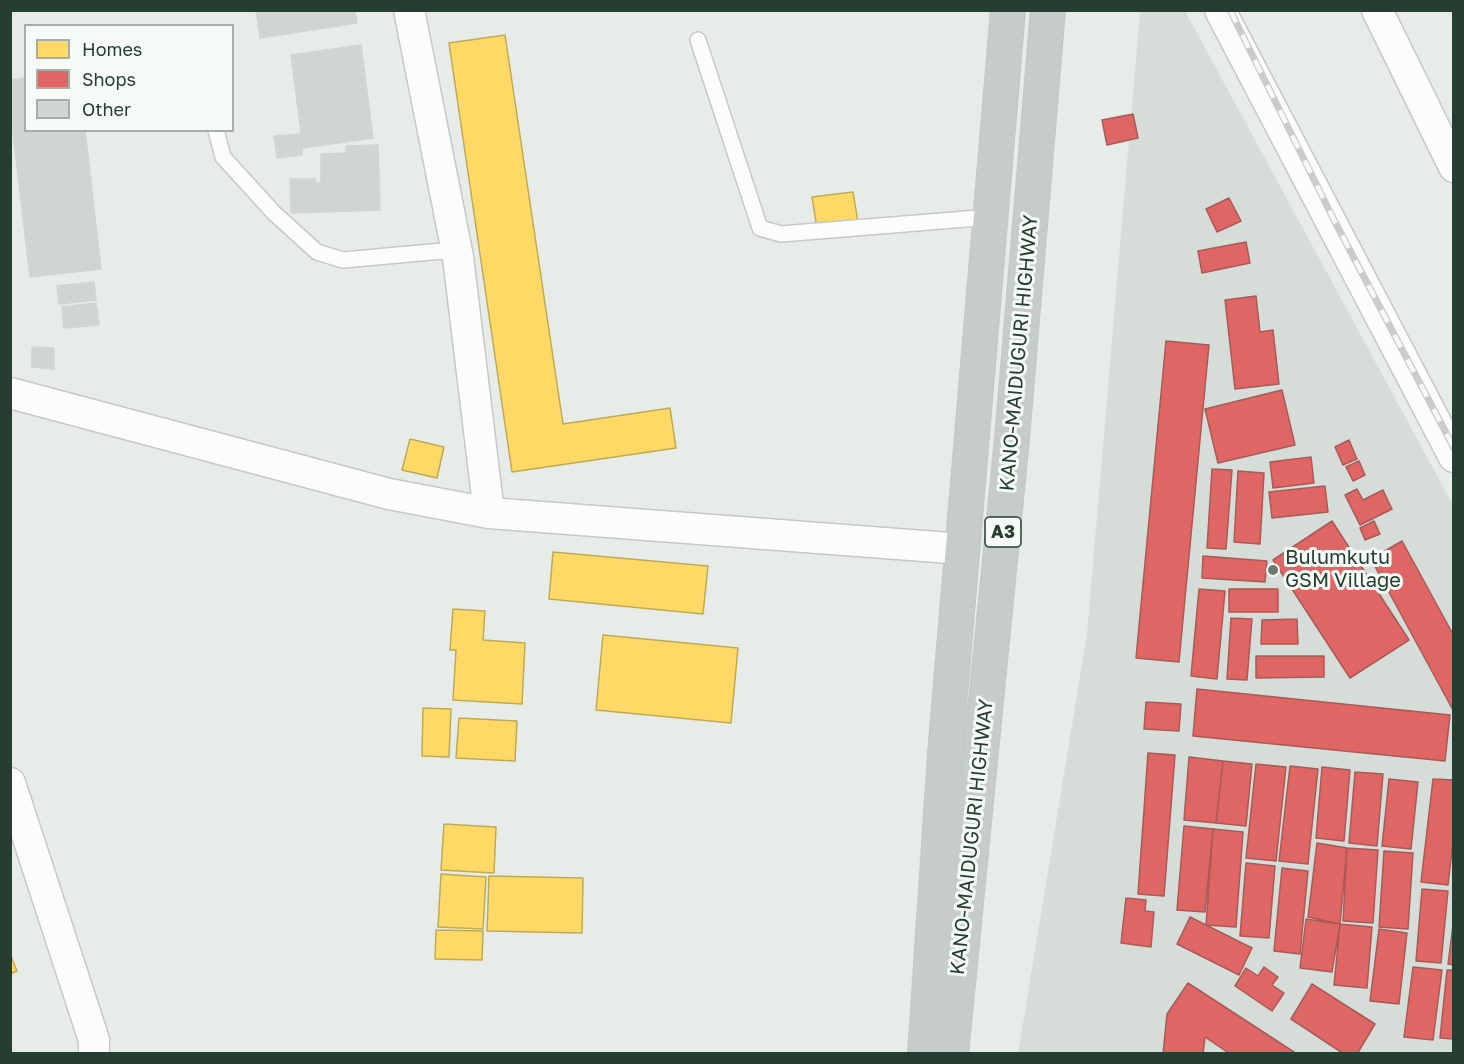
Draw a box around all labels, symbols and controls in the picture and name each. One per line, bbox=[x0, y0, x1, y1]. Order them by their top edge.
legend bbox=[24, 24, 234, 132]
text: Homes bbox=[82, 38, 142, 60]
text: Shops bbox=[82, 68, 136, 90]
text: Other bbox=[82, 98, 131, 120]
street label: KANO-MAIDUGURI HIGHWAY bbox=[995, 214, 1043, 492]
road number: A3 bbox=[985, 517, 1021, 547]
place label: Bulumkutu GSM Village bbox=[1285, 546, 1401, 593]
marker: Bulumkutu GSM Village bbox=[1266, 563, 1280, 577]
street label: KANO-MAIDUGURI HIGHWAY bbox=[946, 698, 998, 976]

